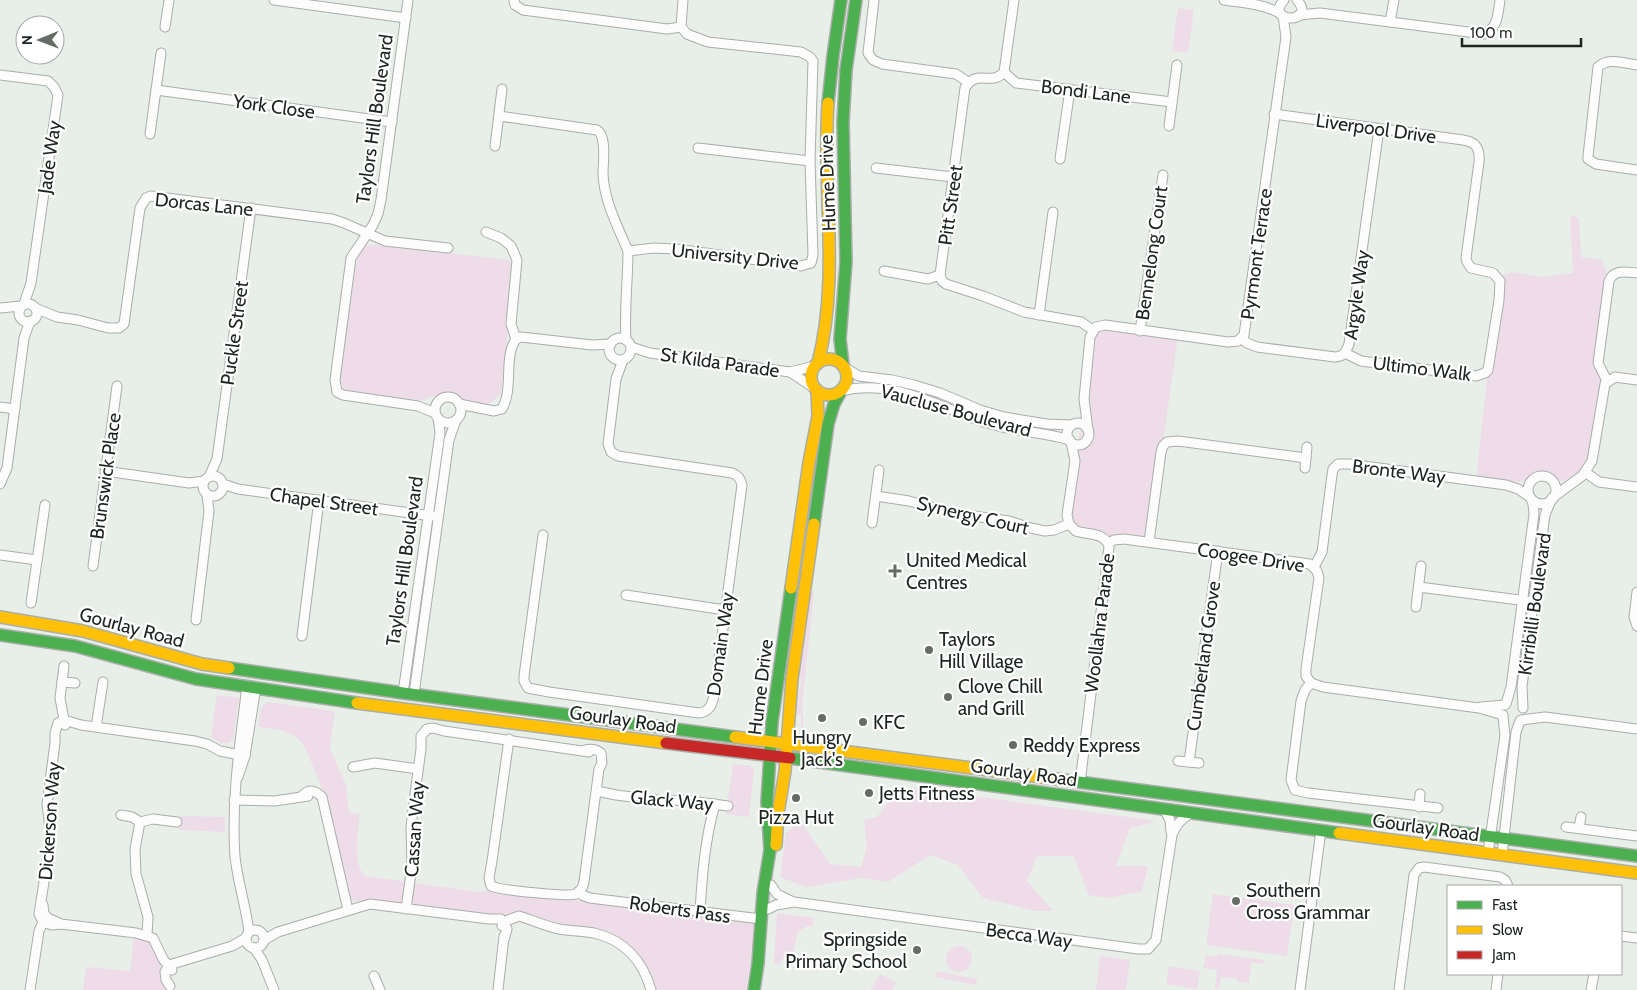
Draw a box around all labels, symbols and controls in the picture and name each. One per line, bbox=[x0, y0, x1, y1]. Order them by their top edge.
north arrow bbox=[15, 15, 65, 65]
scale bar bbox=[1462, 15, 1581, 47]
text: 100 m bbox=[1470, 24, 1512, 42]
street label: Taylors Hill Boulevard bbox=[351, 33, 398, 205]
text: N bbox=[18, 35, 36, 45]
street label: Bondi Lane bbox=[1040, 75, 1132, 108]
street label: York Close bbox=[230, 89, 317, 124]
street label: Liverpool Drive bbox=[1314, 109, 1438, 148]
street label: Jade Way bbox=[33, 118, 66, 196]
street label: Hume Drive bbox=[814, 134, 841, 232]
street label: Pitt Street bbox=[933, 163, 968, 247]
street label: Bennelong Court bbox=[1131, 184, 1172, 322]
street label: Pyrmont Terrace bbox=[1236, 187, 1277, 321]
street label: Dorcas Lane bbox=[154, 188, 255, 221]
street label: University Drive bbox=[670, 238, 800, 275]
street label: Argyle Way bbox=[1339, 248, 1374, 342]
street label: Puckle Street bbox=[216, 279, 253, 387]
street label: St Kilda Parade bbox=[659, 343, 781, 382]
street label: Ultimo Walk bbox=[1371, 351, 1473, 386]
street label: Vaucluse Boulevard bbox=[878, 379, 1034, 442]
street label: Brunswick Place bbox=[85, 411, 126, 541]
street label: Bronte Way bbox=[1351, 454, 1447, 489]
street label: Taylors Hill Boulevard bbox=[381, 475, 428, 647]
street label: Chapel Street bbox=[268, 483, 380, 521]
street label: Synergy Court bbox=[915, 491, 1032, 540]
street label: Kirribilli Boulevard bbox=[1513, 531, 1556, 677]
street label: Coogee Drive bbox=[1196, 538, 1306, 577]
place label: United Medical Centres bbox=[906, 549, 1027, 594]
street label: Woollahra Parade bbox=[1080, 552, 1120, 694]
marker: United Medical Centres bbox=[888, 564, 902, 578]
street label: Cumberland Grove bbox=[1182, 579, 1225, 732]
street label: Domain Way bbox=[702, 590, 739, 697]
street label: Gourlay Road bbox=[77, 602, 187, 652]
place label: Taylors Hill Village bbox=[939, 628, 1024, 673]
street label: Hume Drive bbox=[743, 638, 778, 736]
marker: Taylors Hill Village bbox=[923, 644, 935, 656]
place label: Clove Chill and Grill bbox=[958, 675, 1043, 720]
marker: Clove Chill and Grill bbox=[942, 691, 954, 703]
street label: Gourlay Road bbox=[568, 701, 678, 738]
place label: KFC bbox=[873, 711, 906, 734]
marker: Hungry Jack's bbox=[816, 712, 828, 724]
marker: KFC bbox=[857, 716, 869, 728]
place label: Hungry Jack's bbox=[793, 726, 852, 771]
place label: Reddy Express bbox=[1023, 734, 1140, 757]
marker: Reddy Express bbox=[1007, 739, 1019, 751]
street label: Gourlay Road bbox=[969, 754, 1079, 791]
street label: Dickerson Way bbox=[34, 761, 65, 881]
street label: Cassan Way bbox=[400, 780, 429, 878]
place label: Jetts Fitness bbox=[878, 782, 975, 805]
street label: Glack Way bbox=[629, 785, 715, 816]
marker: Jetts Fitness bbox=[863, 787, 875, 799]
marker: Pizza Hut bbox=[790, 792, 802, 804]
place label: Pizza Hut bbox=[758, 806, 834, 829]
street label: Gourlay Road bbox=[1371, 809, 1481, 846]
place label: Southern Cross Grammar bbox=[1246, 879, 1370, 924]
legend bbox=[1447, 885, 1622, 975]
street label: Roberts Pass bbox=[628, 891, 732, 928]
marker: Southern Cross Grammar bbox=[1230, 895, 1242, 907]
text: Fast bbox=[1492, 896, 1517, 914]
street label: Becca Way bbox=[984, 918, 1074, 953]
text: Slow bbox=[1492, 921, 1523, 939]
place label: Springside Primary School bbox=[785, 928, 908, 973]
marker: Springside Primary School bbox=[911, 944, 923, 956]
text: Jam bbox=[1491, 946, 1516, 964]

